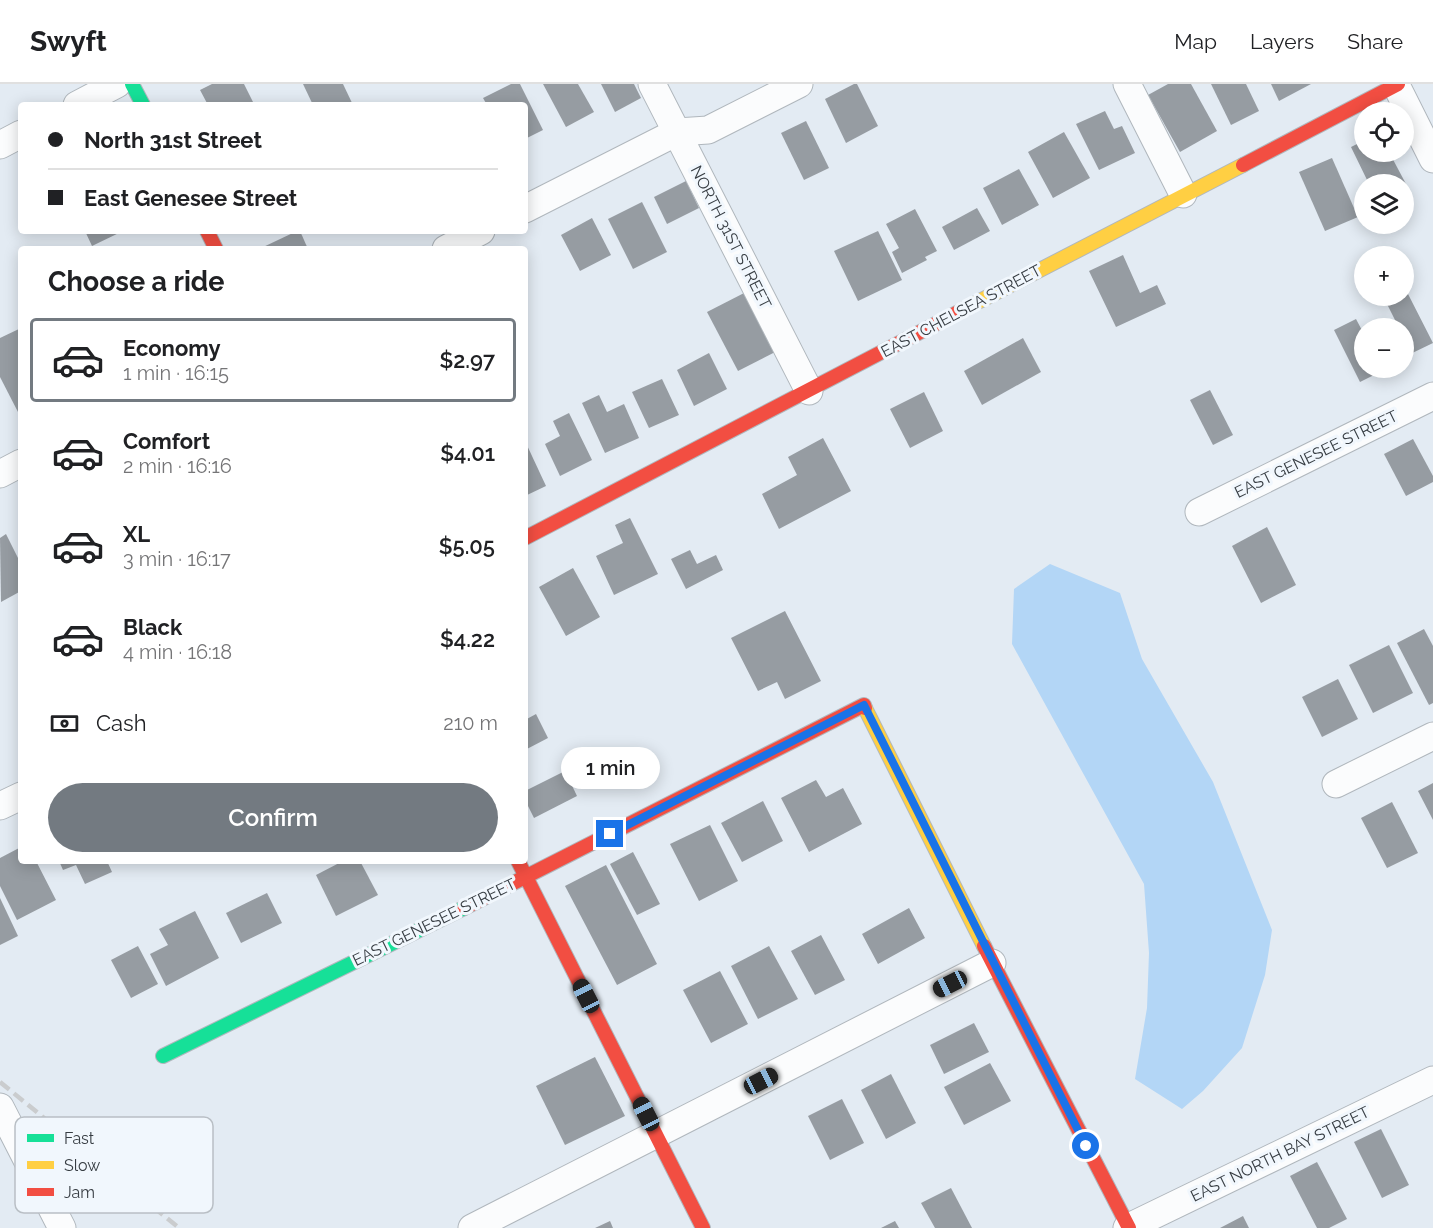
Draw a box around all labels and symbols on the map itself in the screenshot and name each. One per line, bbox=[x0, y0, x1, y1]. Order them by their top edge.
street label: NORTH 31ST STREET bbox=[687, 162, 775, 312]
street label: EAST CHELSEA STREET bbox=[878, 261, 1044, 361]
street label: EAST GENESEE STREET bbox=[1231, 406, 1401, 502]
callout: 1 min bbox=[560, 747, 660, 789]
route end bbox=[596, 820, 623, 847]
street label: EAST GENESEE STREET bbox=[349, 874, 519, 970]
car bbox=[930, 968, 970, 1000]
car bbox=[570, 976, 602, 1016]
car bbox=[741, 1065, 781, 1097]
car bbox=[630, 1094, 662, 1134]
street label: EAST NORTH BAY STREET bbox=[1187, 1102, 1373, 1206]
legend bbox=[15, 1117, 213, 1213]
text: Fast bbox=[64, 1129, 95, 1148]
route start bbox=[1072, 1132, 1099, 1159]
text: Slow bbox=[64, 1156, 100, 1175]
text: Jam bbox=[64, 1183, 95, 1202]

